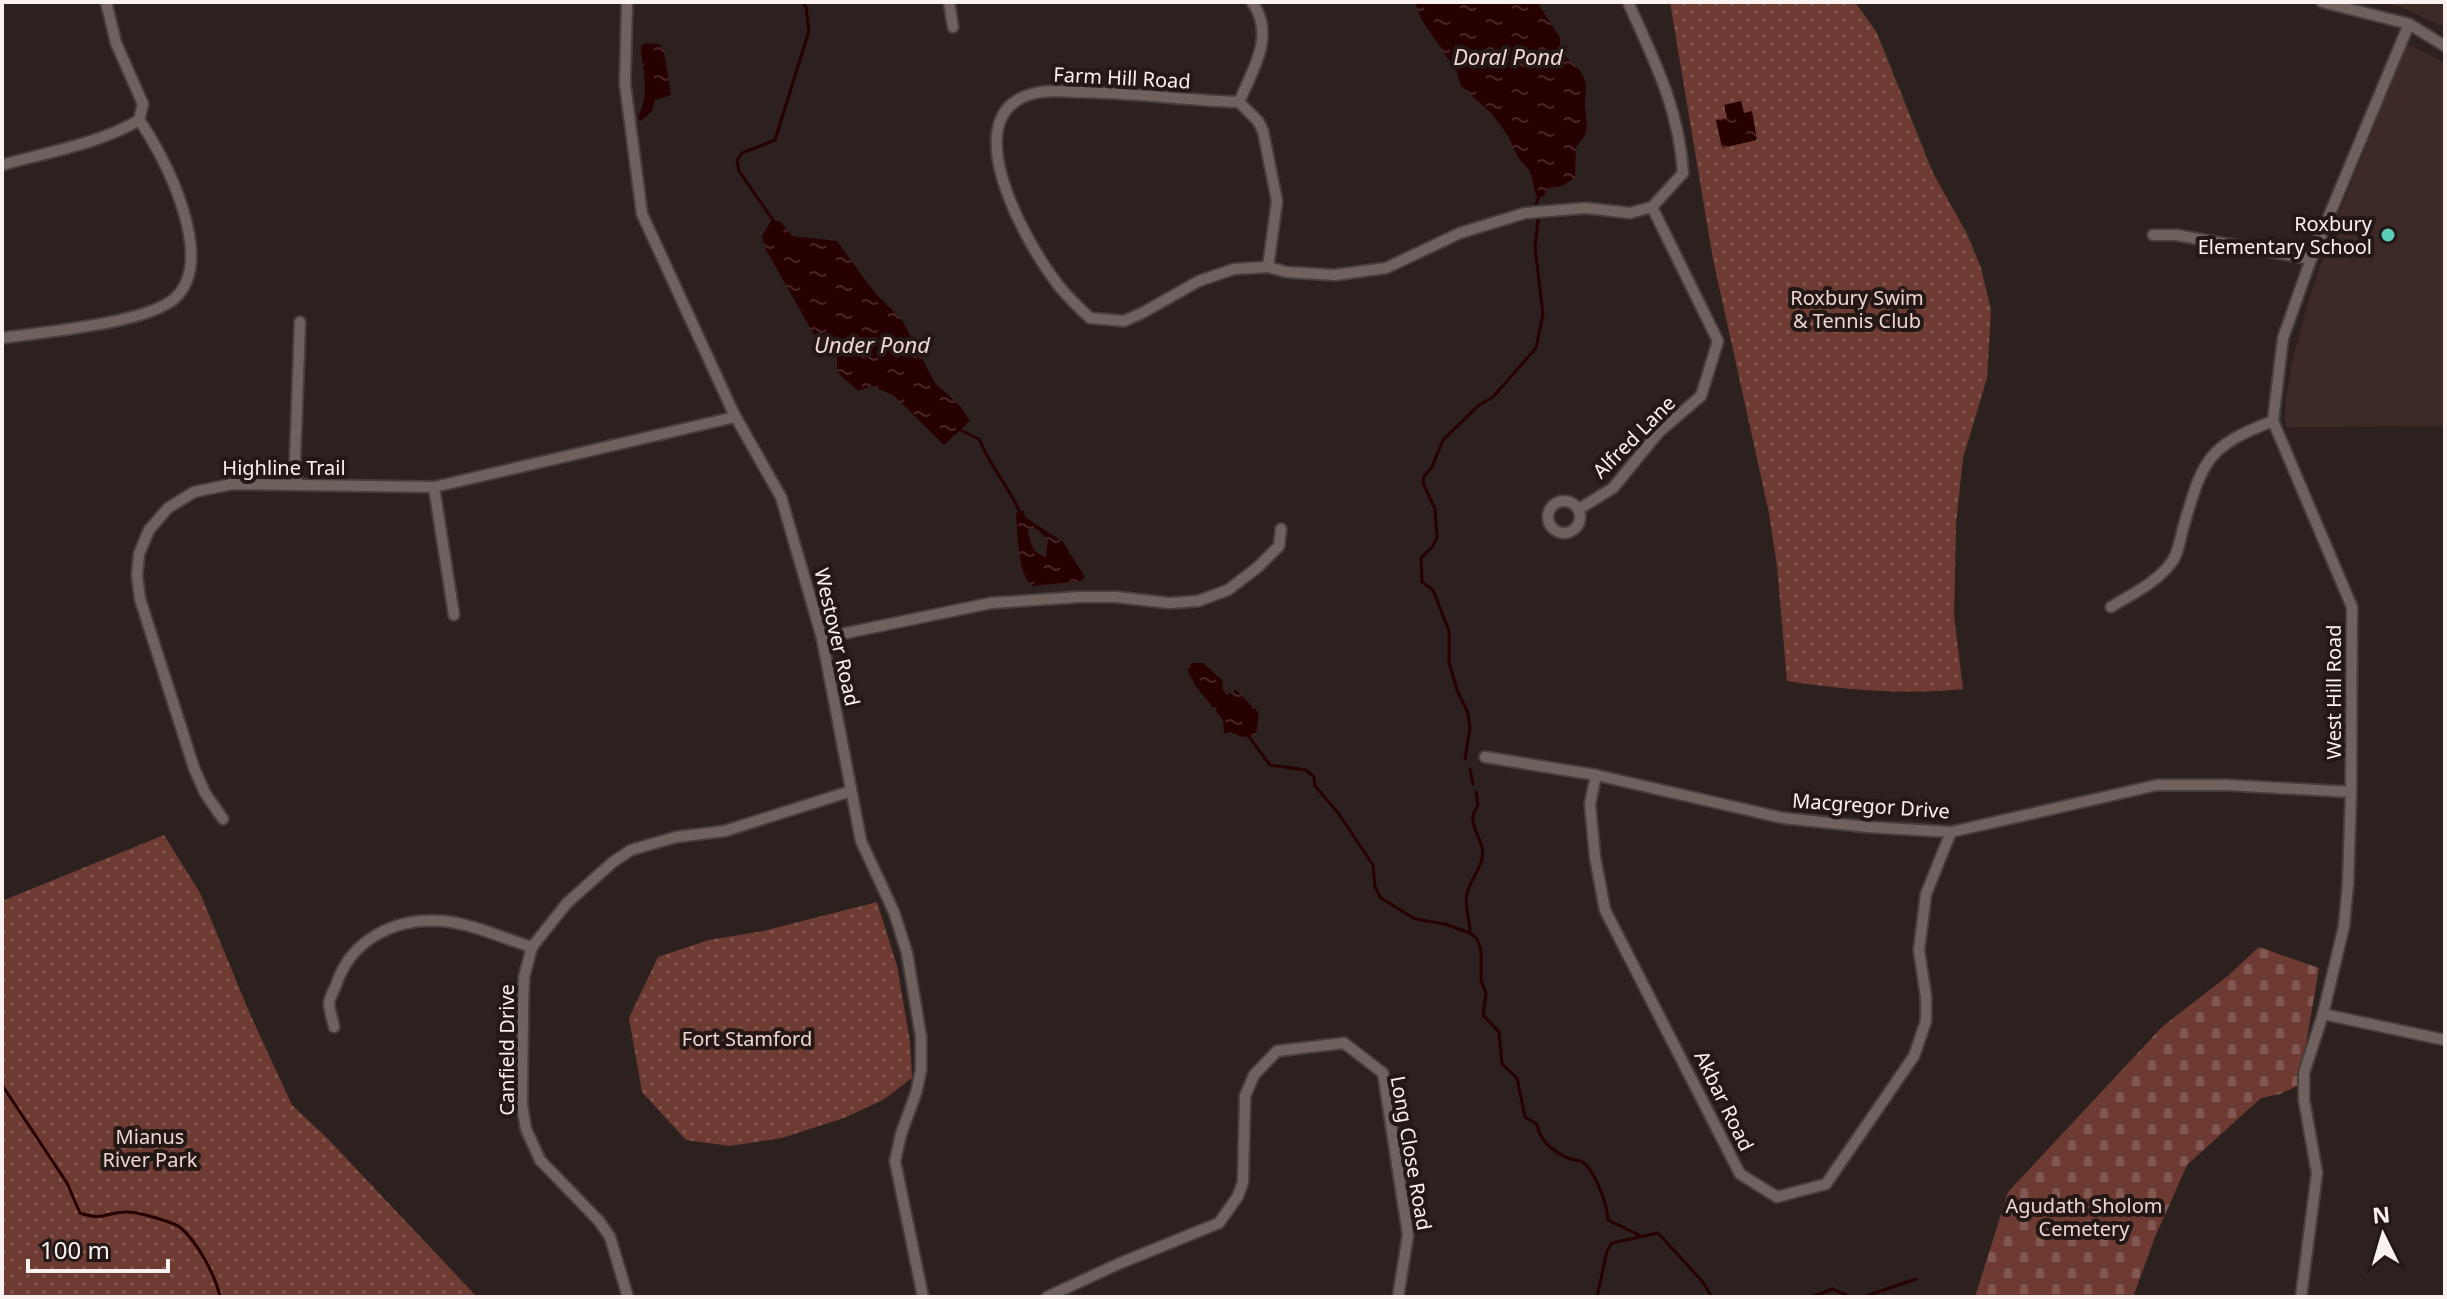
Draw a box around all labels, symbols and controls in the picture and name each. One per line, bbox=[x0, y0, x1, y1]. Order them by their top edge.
water label: Doral Pond bbox=[1453, 41, 1564, 71]
street label: Farm Hill Road bbox=[1053, 60, 1191, 95]
place label: Roxbury Elementary School bbox=[2198, 210, 2373, 260]
marker: Roxbury Elementary School bbox=[2379, 226, 2397, 244]
park label: Roxbury Swim & Tennis Club bbox=[1790, 284, 1924, 334]
water label: Under Pond bbox=[814, 329, 931, 359]
street label: Alfred Lane bbox=[1586, 389, 1681, 484]
street label: Highline Trail bbox=[222, 454, 346, 481]
street label: Westover Road bbox=[808, 565, 866, 709]
street label: West Hill Road bbox=[2320, 624, 2347, 760]
street label: Macgregor Drive bbox=[1791, 787, 1951, 824]
street label: Canfield Drive bbox=[493, 984, 520, 1116]
park label: Fort Stamford bbox=[682, 1025, 812, 1052]
street label: Akbar Road bbox=[1689, 1046, 1760, 1155]
street label: Long Close Road bbox=[1385, 1074, 1438, 1232]
park label: Mianus River Park bbox=[103, 1123, 198, 1173]
park label: Agudath Sholom Cemetery bbox=[2005, 1192, 2163, 1242]
north arrow bbox=[2343, 1195, 2423, 1275]
text: N bbox=[2371, 1198, 2391, 1230]
scale bar bbox=[28, 1223, 168, 1273]
text: 100 m bbox=[40, 1233, 110, 1266]

